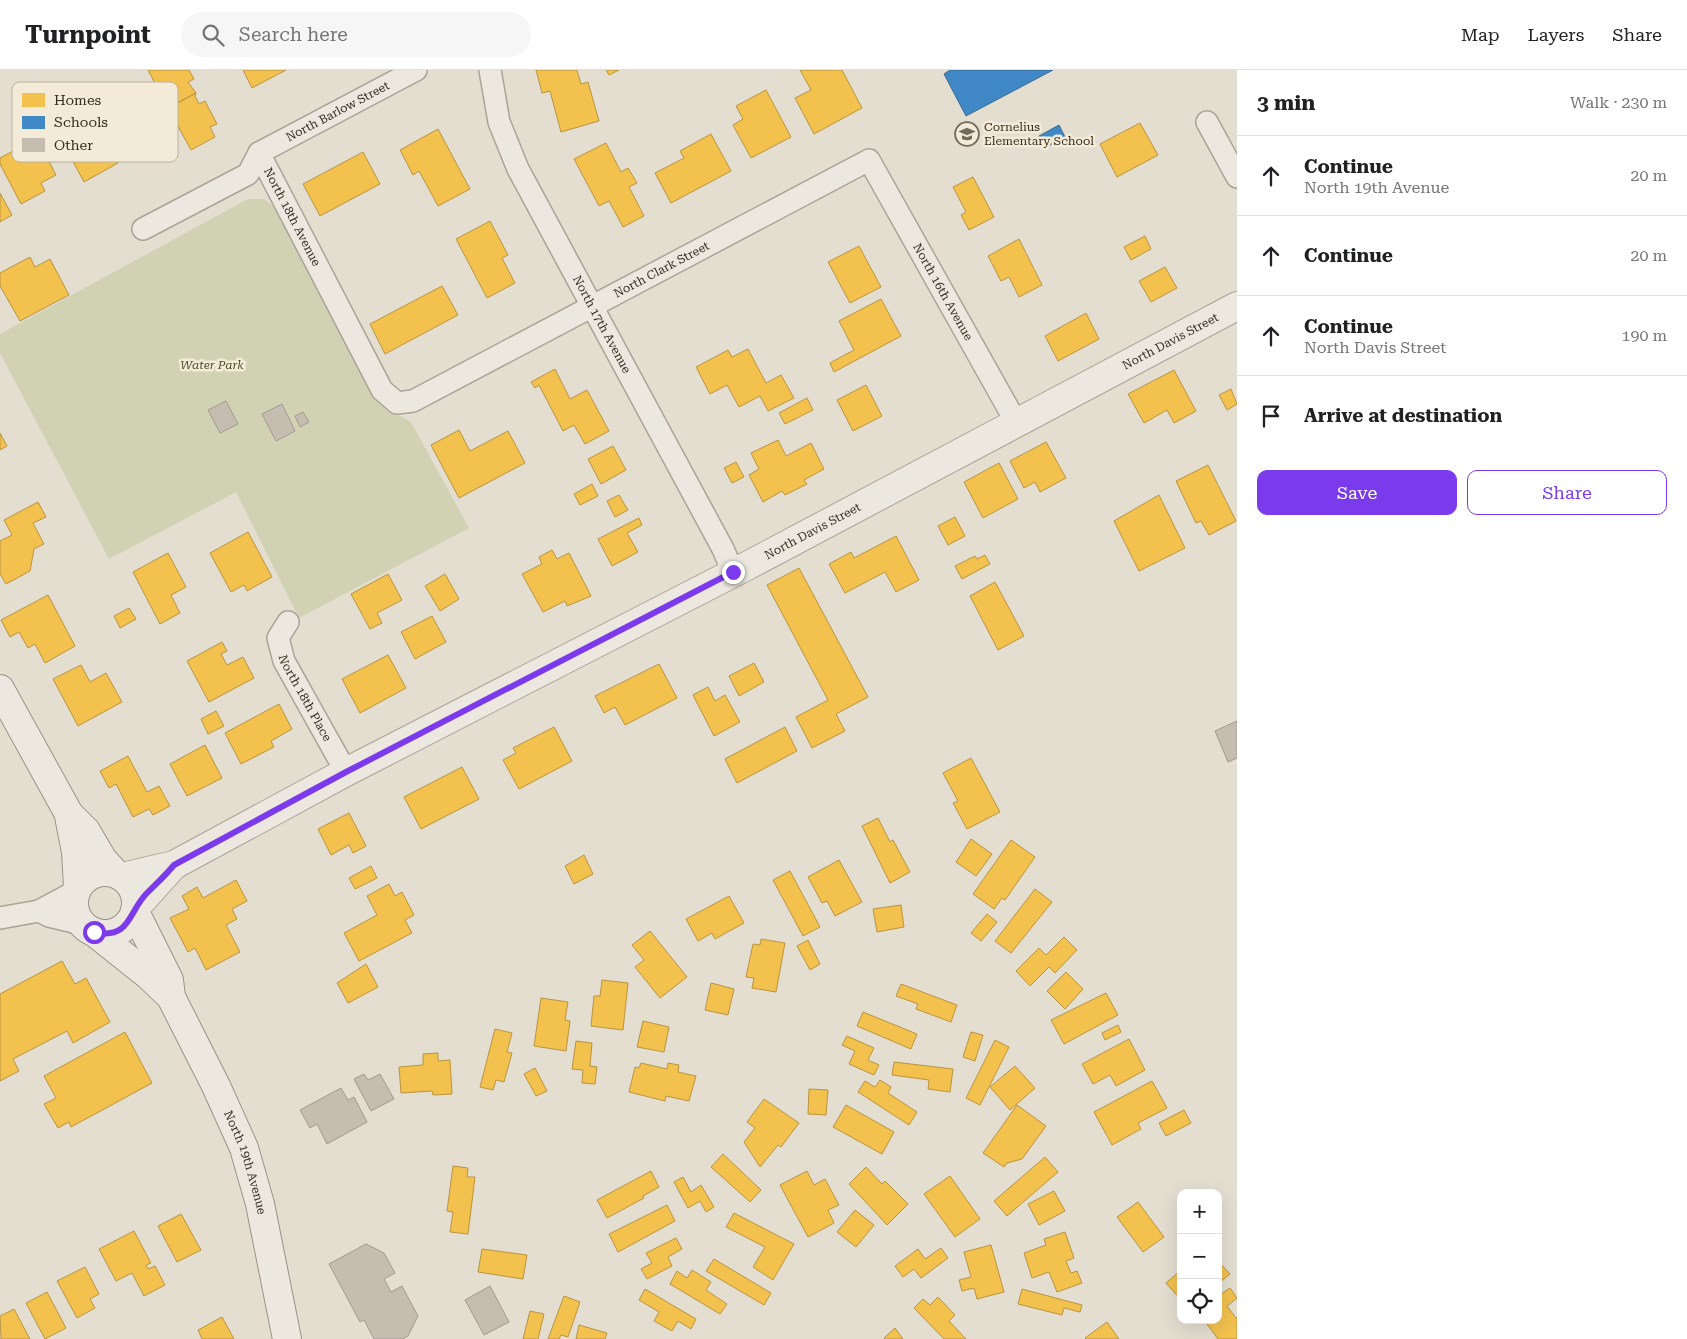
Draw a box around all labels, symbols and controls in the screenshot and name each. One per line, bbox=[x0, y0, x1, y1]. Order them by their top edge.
search box bbox=[181, 12, 531, 57]
text: Turnpoint bbox=[25, 21, 151, 49]
icon: search bbox=[199, 21, 227, 49]
text: Search here bbox=[239, 23, 348, 46]
text: Map bbox=[1461, 24, 1500, 45]
text: Layers bbox=[1528, 24, 1584, 45]
text: Share bbox=[1612, 24, 1662, 45]
street label: North Barlow Street bbox=[284, 78, 392, 144]
legend bbox=[12, 82, 178, 162]
text: 3 min bbox=[1257, 91, 1315, 115]
text: Homes bbox=[54, 92, 102, 108]
text: Walk · 230 m bbox=[1570, 93, 1667, 112]
text: Schools bbox=[54, 114, 108, 130]
place label: Cornelius Elementary School bbox=[984, 120, 1094, 148]
school or university icon: Cornelius Elementary School bbox=[954, 121, 980, 147]
text: Other bbox=[54, 137, 93, 153]
text: Continue bbox=[1304, 155, 1393, 178]
icon: ahead bbox=[1257, 162, 1285, 190]
street label: North 18th Avenue bbox=[261, 165, 324, 269]
text: 20 m bbox=[1630, 166, 1667, 185]
text: North 19th Avenue bbox=[1304, 178, 1449, 197]
street label: North Clark Street bbox=[611, 238, 712, 301]
street label: North 16th Avenue bbox=[910, 241, 976, 343]
icon: ahead bbox=[1257, 242, 1285, 270]
text: Continue bbox=[1304, 244, 1393, 267]
text: 20 m bbox=[1630, 246, 1667, 265]
street label: North 17th Avenue bbox=[570, 273, 634, 376]
street label: North Davis Street bbox=[1120, 310, 1221, 373]
text: Continue bbox=[1304, 315, 1393, 338]
icon: ahead bbox=[1257, 322, 1285, 350]
text: 190 m bbox=[1621, 326, 1667, 345]
text: North Davis Street bbox=[1304, 338, 1446, 357]
park label: Water Park bbox=[180, 358, 244, 372]
icon: arrive bbox=[1257, 402, 1285, 430]
text: Arrive at destination bbox=[1304, 404, 1502, 427]
button: Save bbox=[1257, 470, 1457, 515]
button: Share bbox=[1467, 470, 1667, 515]
street label: North Davis Street bbox=[762, 500, 863, 562]
route end bbox=[722, 561, 745, 584]
street label: North 18th Place bbox=[276, 653, 335, 744]
route start bbox=[83, 921, 106, 944]
street label: North 19th Avenue bbox=[221, 1108, 269, 1216]
map controls bbox=[1177, 1189, 1222, 1324]
button: + bbox=[1177, 1189, 1222, 1234]
button: − bbox=[1177, 1234, 1222, 1279]
button: locate bbox=[1177, 1279, 1222, 1324]

